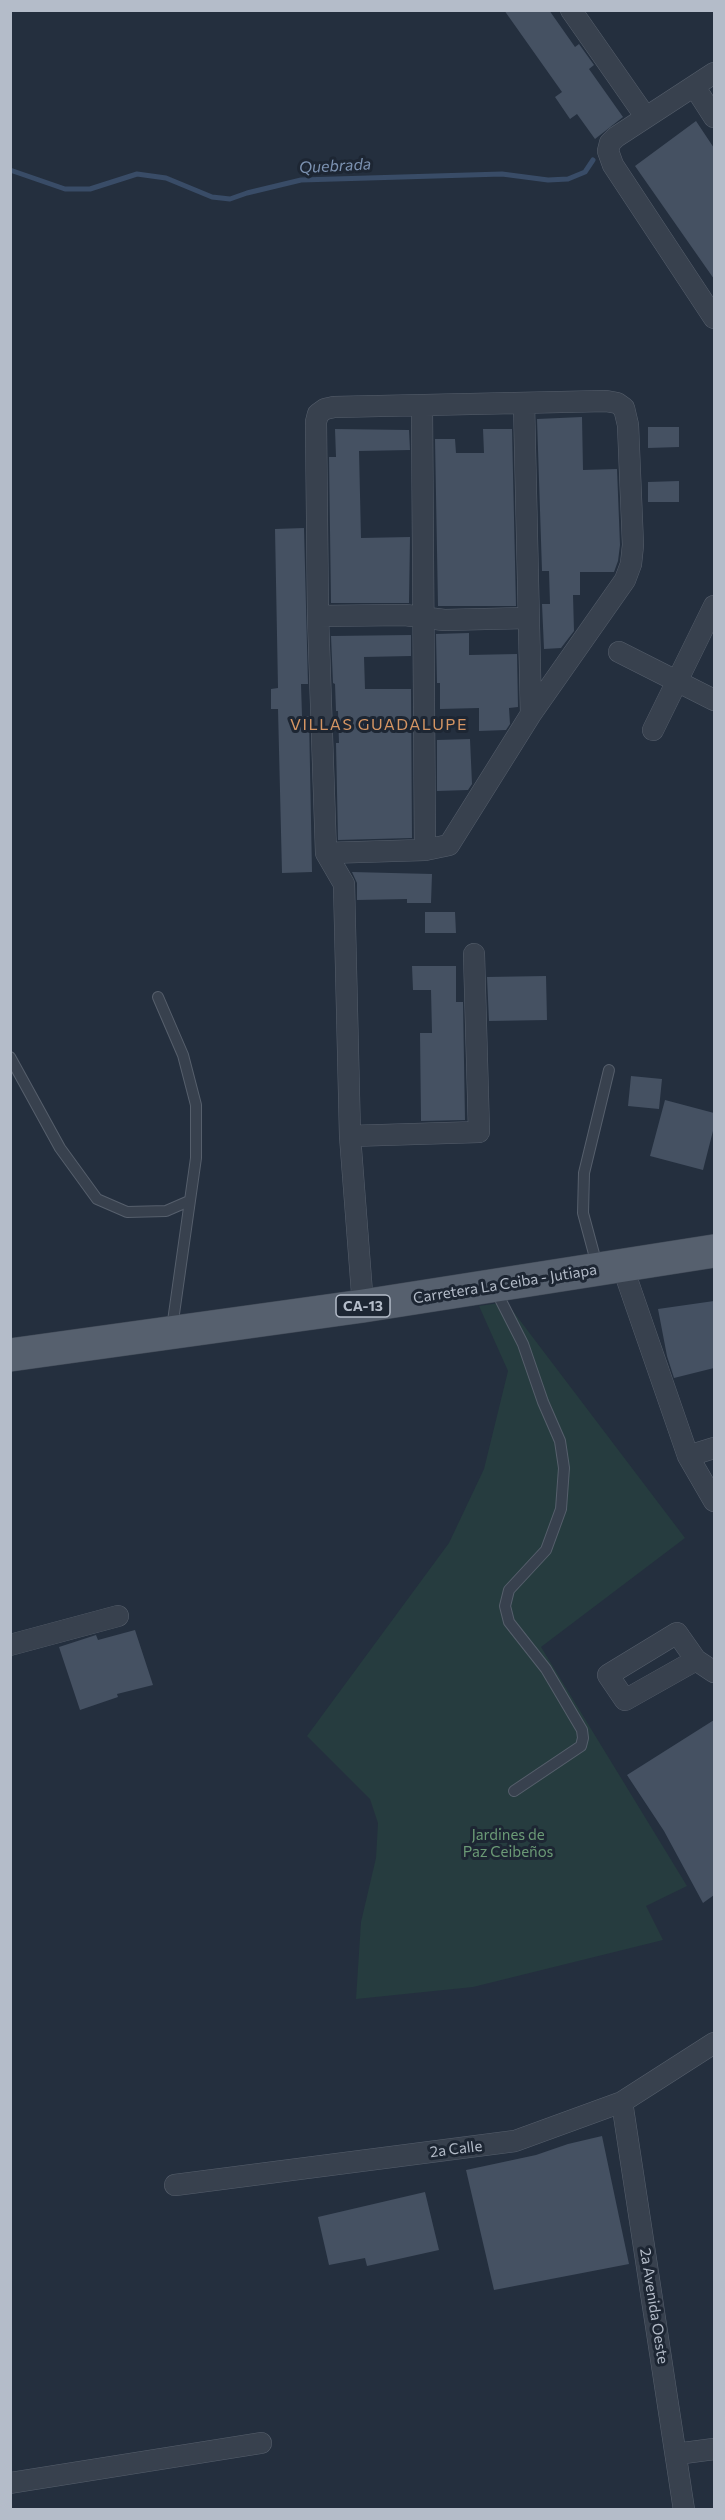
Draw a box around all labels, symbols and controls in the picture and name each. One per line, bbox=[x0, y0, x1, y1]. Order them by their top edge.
water label: Quebrada bbox=[298, 155, 372, 177]
district label: VILLAS GUADALUPE bbox=[290, 715, 468, 735]
street label: Carretera La Ceiba - Jutiapa bbox=[412, 1261, 598, 1307]
road number: CA-13 bbox=[336, 1295, 390, 1317]
park label: Jardines de Paz Ceibeños bbox=[463, 1826, 553, 1861]
street label: 2a Calle bbox=[429, 2137, 483, 2161]
street label: 2a Avenida Oeste bbox=[636, 2247, 672, 2365]

